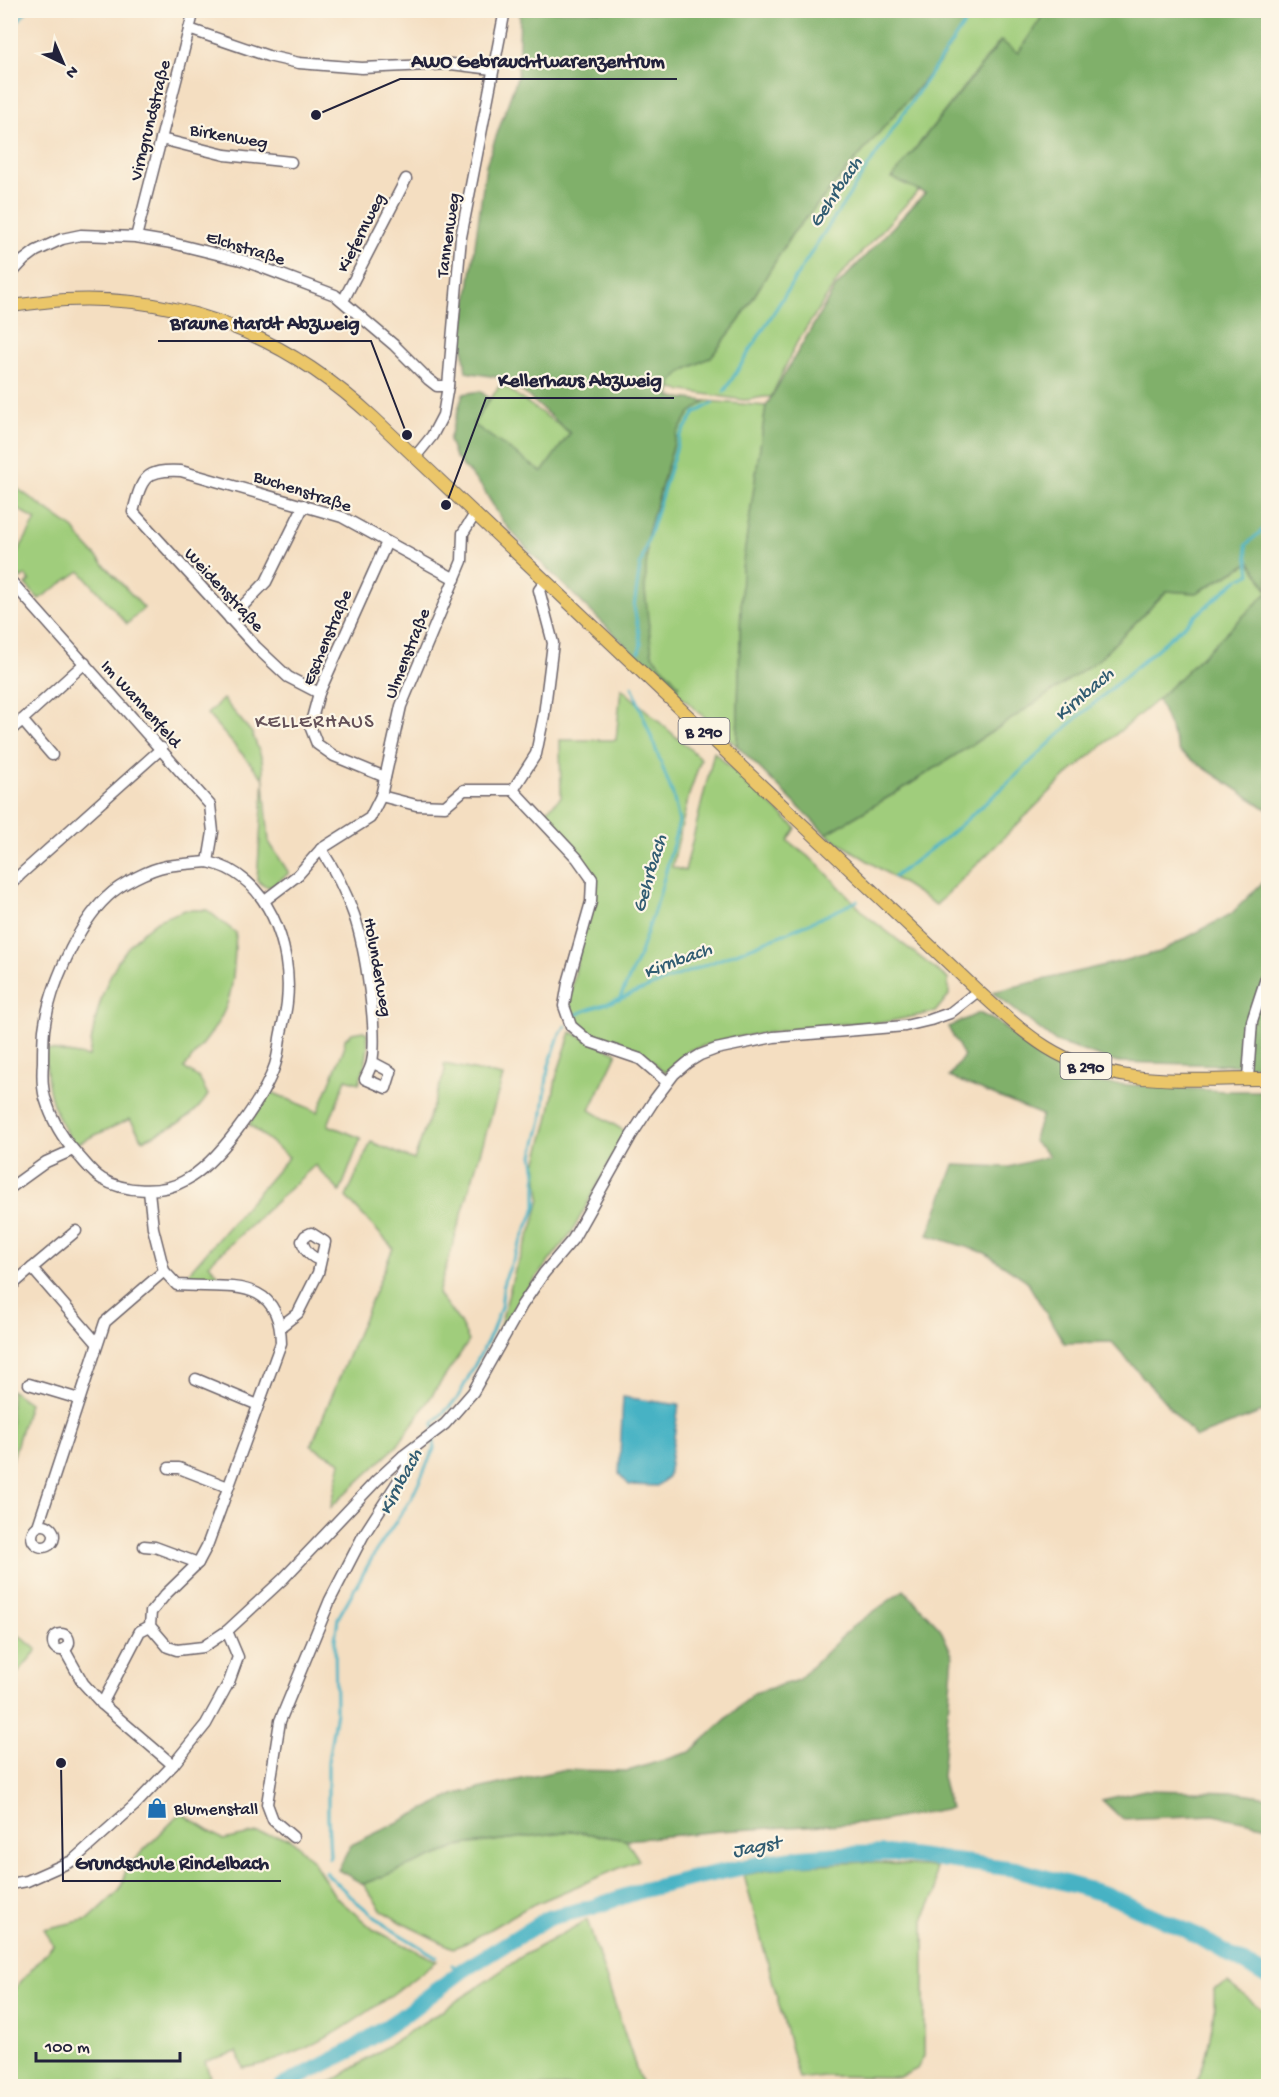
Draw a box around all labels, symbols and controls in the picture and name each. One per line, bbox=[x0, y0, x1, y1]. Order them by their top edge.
north arrow bbox=[33, 33, 93, 93]
callout: AWO Gebrauchtwarenzentrum bbox=[400, 41, 677, 79]
text: AWO Gebrauchtwarenzentrum bbox=[410, 52, 665, 75]
street label: Virngrundstraße bbox=[126, 57, 177, 184]
text: N bbox=[60, 61, 81, 82]
street label: Birkenweg bbox=[187, 120, 269, 155]
water label: Gehrbach bbox=[805, 153, 869, 233]
street label: Kiefernweg bbox=[333, 190, 391, 276]
street label: Tannenweg bbox=[433, 192, 466, 280]
street label: Elchstraße bbox=[203, 227, 288, 272]
callout: Braune Hardt Abzweig bbox=[158, 303, 371, 341]
text: Braune Hardt Abzweig bbox=[169, 314, 360, 337]
callout: Kellerhaus Abzweig bbox=[486, 360, 674, 398]
text: Kellerhaus Abzweig bbox=[497, 371, 662, 394]
street label: Buchenstraße bbox=[250, 466, 355, 518]
street label: Weidenstraße bbox=[179, 544, 268, 638]
street label: Eschenstraße bbox=[299, 586, 358, 689]
street label: Ulmenstraße bbox=[381, 605, 436, 702]
street label: Im Wannenfeld bbox=[95, 656, 186, 754]
water label: Kirnbach bbox=[1051, 663, 1120, 728]
district label: KELLERHAUS bbox=[255, 712, 375, 735]
road number: B 290 bbox=[678, 718, 730, 744]
water label: Gehrbach bbox=[629, 832, 674, 916]
street label: Holunderweg bbox=[357, 916, 396, 1019]
water label: Kirnbach bbox=[641, 939, 716, 986]
road number: B 290 bbox=[1060, 1053, 1112, 1079]
water label: Kirnbach bbox=[375, 1446, 429, 1519]
shop icon: Blumenstall bbox=[145, 1796, 169, 1820]
place label: Blumenstall bbox=[173, 1800, 258, 1821]
water label: Jagst bbox=[731, 1832, 786, 1864]
callout: Grundschule Rindelbach bbox=[63, 1843, 281, 1881]
text: Grundschule Rindelbach bbox=[75, 1854, 269, 1877]
scale bar bbox=[36, 2025, 180, 2063]
text: 100 m bbox=[44, 2038, 90, 2059]

